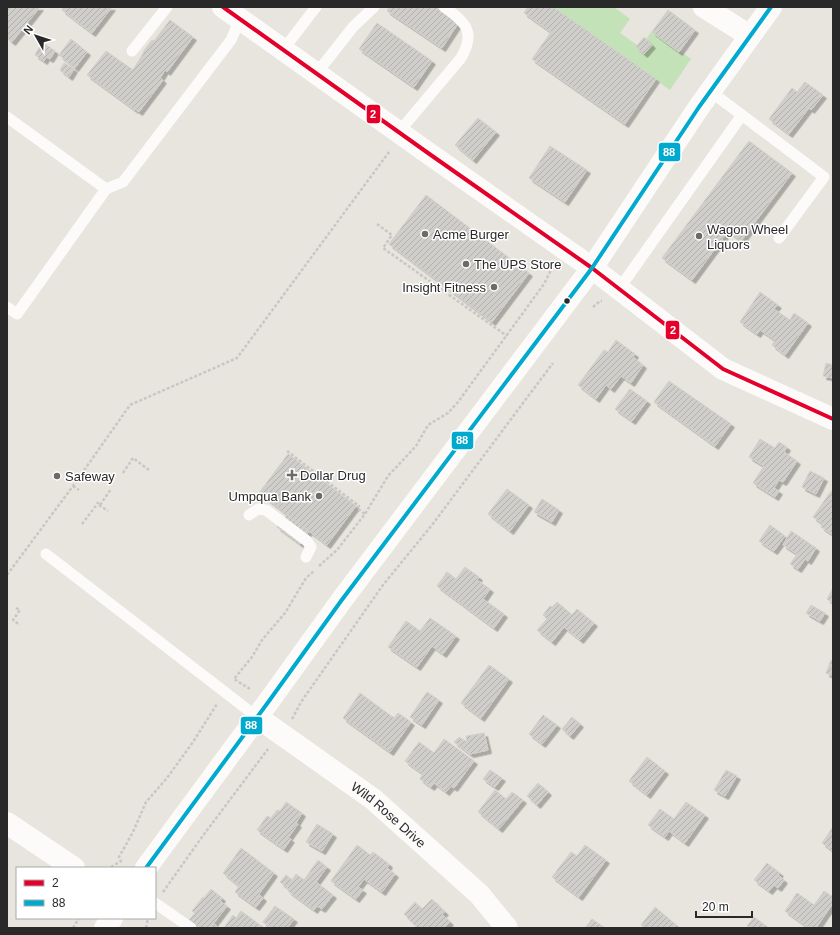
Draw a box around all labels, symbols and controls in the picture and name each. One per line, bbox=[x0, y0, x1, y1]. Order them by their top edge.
north arrow bbox=[16, 16, 56, 56]
text: N bbox=[21, 23, 35, 37]
line badge: 2 bbox=[366, 104, 381, 124]
text: 2 bbox=[370, 108, 376, 120]
line badge: 88 bbox=[658, 142, 681, 162]
text: 88 bbox=[663, 146, 675, 158]
place label: Wagon Wheel Liquors bbox=[707, 222, 788, 252]
place label: Acme Burger bbox=[433, 227, 510, 242]
marker: Acme Burger bbox=[420, 229, 430, 239]
marker: Wagon Wheel Liquors bbox=[694, 231, 704, 241]
place label: The UPS Store bbox=[474, 257, 561, 272]
marker: The UPS Store bbox=[461, 259, 471, 269]
place label: Insight Fitness bbox=[402, 280, 486, 295]
marker: Insight Fitness bbox=[489, 282, 499, 292]
unlabelled marker bbox=[562, 296, 572, 306]
line badge: 2 bbox=[665, 320, 680, 340]
text: 2 bbox=[670, 324, 676, 336]
line badge: 88 bbox=[451, 431, 474, 450]
text: 88 bbox=[456, 434, 468, 446]
place label: Dollar Drug bbox=[300, 468, 366, 483]
place label: Safeway bbox=[65, 469, 115, 484]
marker: Dollar Drug bbox=[287, 470, 297, 480]
marker: Safeway bbox=[52, 471, 62, 481]
place label: Umpqua Bank bbox=[229, 489, 311, 504]
marker: Umpqua Bank bbox=[314, 491, 324, 501]
line badge: 88 bbox=[240, 716, 263, 735]
text: 88 bbox=[245, 719, 257, 731]
street label: Wild Rose Drive bbox=[349, 779, 429, 850]
legend bbox=[16, 867, 156, 919]
text: 2 bbox=[52, 876, 59, 890]
scale bar bbox=[696, 893, 752, 919]
text: 88 bbox=[52, 896, 66, 910]
text: 20 m bbox=[702, 900, 729, 914]

